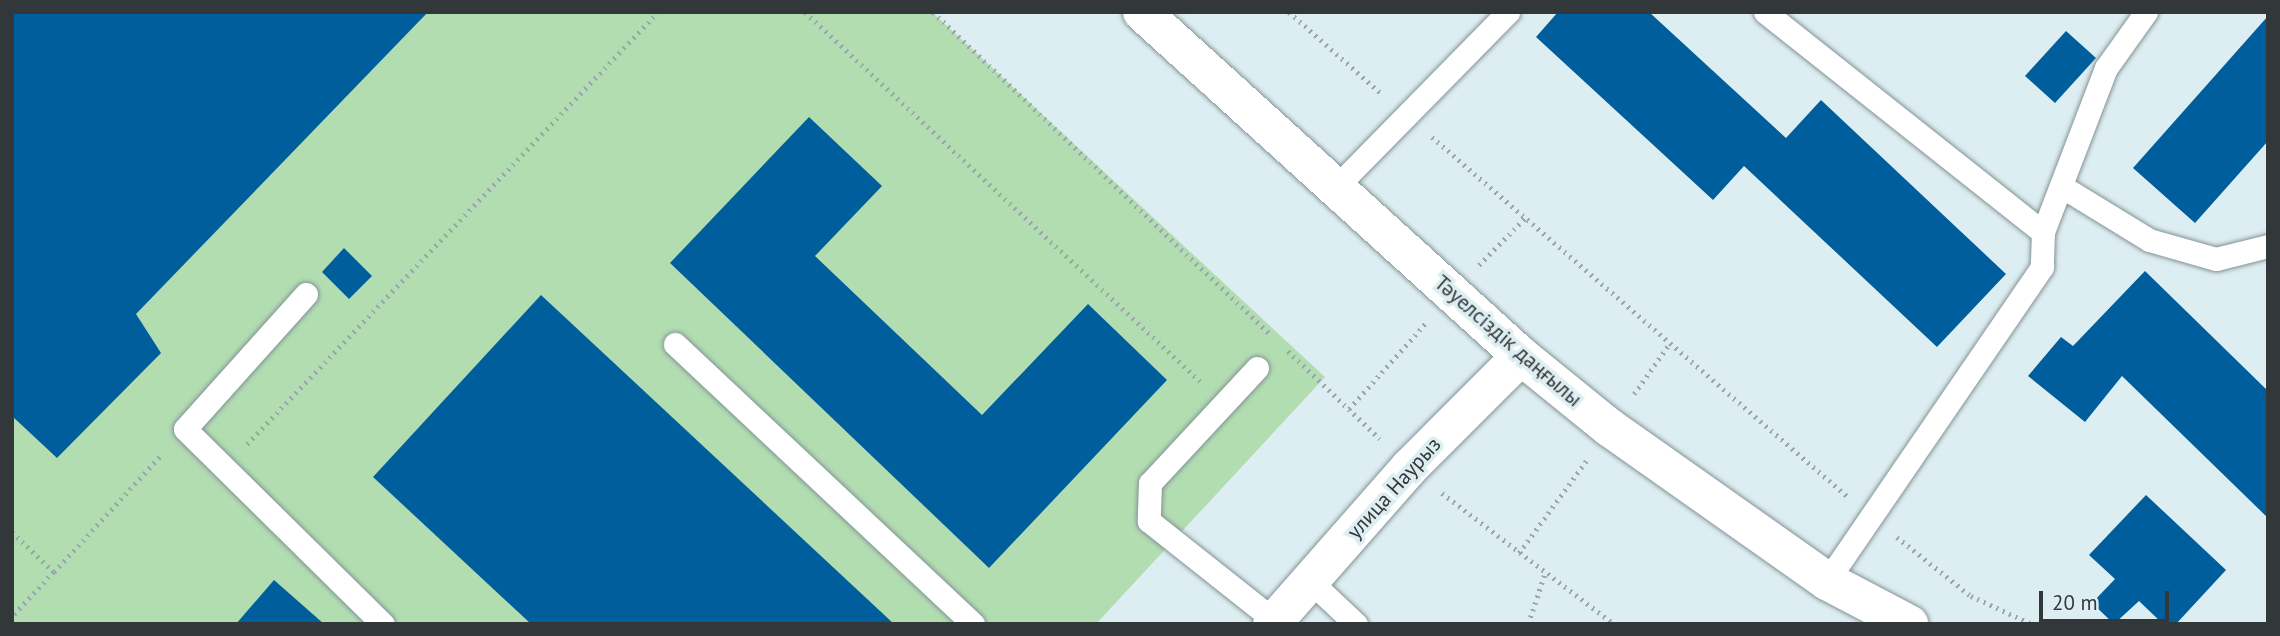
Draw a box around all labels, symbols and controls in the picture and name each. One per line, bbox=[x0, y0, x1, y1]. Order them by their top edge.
street label: Тәуелсіздік даңғылы bbox=[1429, 270, 1587, 412]
street label: улица Наурыз bbox=[1342, 432, 1446, 544]
scale bar bbox=[2042, 576, 2172, 620]
text: 20 m bbox=[2052, 589, 2098, 616]

